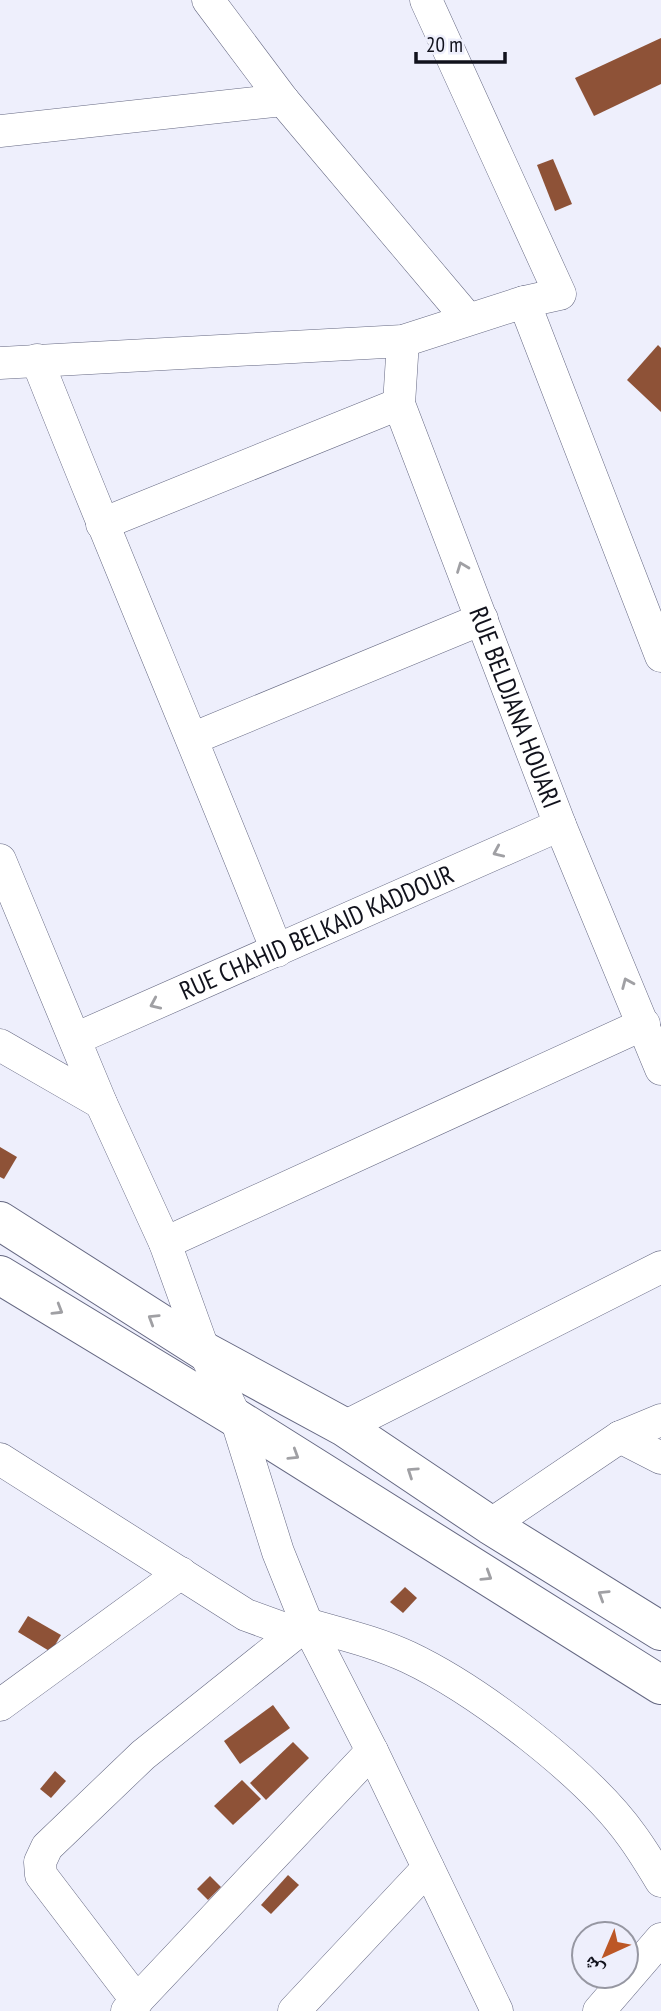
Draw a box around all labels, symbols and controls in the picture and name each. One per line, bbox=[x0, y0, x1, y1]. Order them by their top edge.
scale bar bbox=[416, 21, 505, 65]
text: 20 m bbox=[426, 31, 463, 58]
one-way arrow bbox=[456, 561, 470, 573]
street label: RUE BELDJANA HOUARI bbox=[462, 602, 569, 812]
one-way arrow bbox=[493, 844, 505, 858]
street label: RUE CHAHID BELKAID KADDOUR bbox=[174, 857, 458, 1007]
one-way arrow bbox=[621, 978, 635, 990]
one-way arrow bbox=[150, 996, 162, 1010]
one-way arrow bbox=[51, 1302, 64, 1315]
one-way arrow bbox=[148, 1314, 161, 1327]
one-way arrow bbox=[286, 1446, 299, 1459]
one-way arrow bbox=[407, 1468, 420, 1480]
one-way arrow bbox=[479, 1567, 492, 1580]
one-way arrow bbox=[598, 1591, 611, 1604]
north arrow bbox=[570, 1920, 640, 1990]
text: ش bbox=[578, 1952, 609, 1983]

